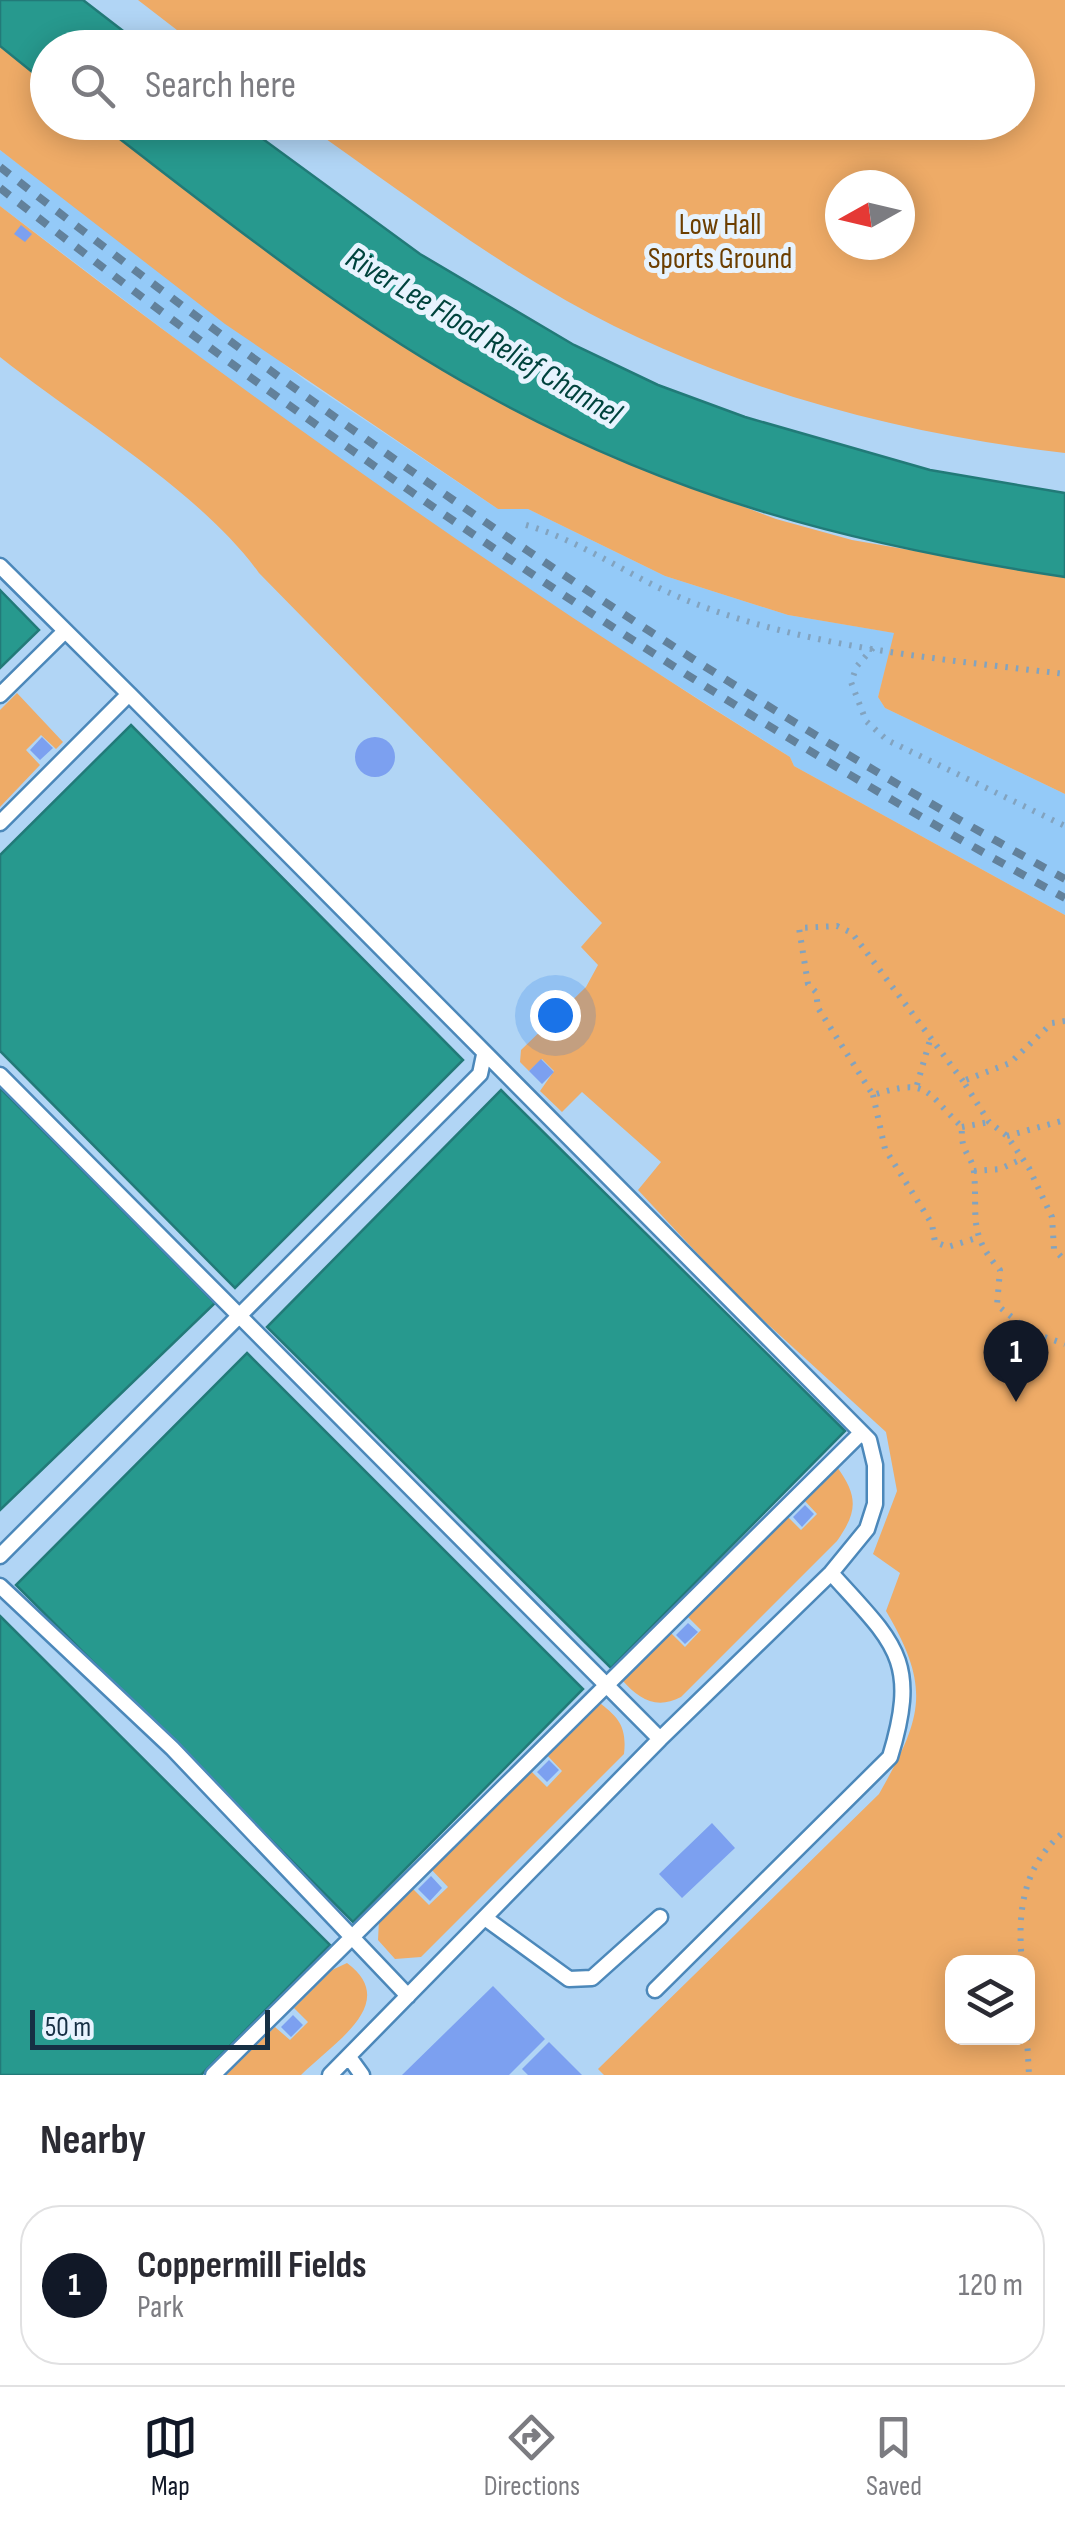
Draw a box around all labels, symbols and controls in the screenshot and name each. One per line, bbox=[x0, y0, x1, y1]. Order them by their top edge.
search box bbox=[30, 30, 1035, 140]
icon: search bbox=[65, 58, 120, 113]
text: Search here bbox=[145, 63, 296, 108]
north arrow bbox=[825, 170, 915, 260]
park label: Low Hall Sports Ground bbox=[648, 207, 792, 277]
water label: River Lee Flood Relief Channel bbox=[339, 239, 629, 434]
your location bbox=[530, 990, 581, 1041]
pin: 1 bbox=[984, 1320, 1048, 1402]
map controls bbox=[945, 1955, 1035, 2045]
button: layers bbox=[945, 1955, 1035, 2045]
scale bar bbox=[30, 2005, 270, 2050]
text: 50 m bbox=[45, 2011, 91, 2044]
text: Nearby bbox=[40, 2115, 146, 2166]
text: Coppermill Fields bbox=[137, 2243, 367, 2288]
text: 1 bbox=[68, 2266, 81, 2305]
text: 120 m bbox=[958, 2266, 1023, 2305]
text: Park bbox=[137, 2288, 184, 2327]
tab: Map bbox=[143, 2410, 198, 2503]
tab: Directions bbox=[484, 2410, 580, 2503]
tab: Saved bbox=[866, 2410, 922, 2503]

